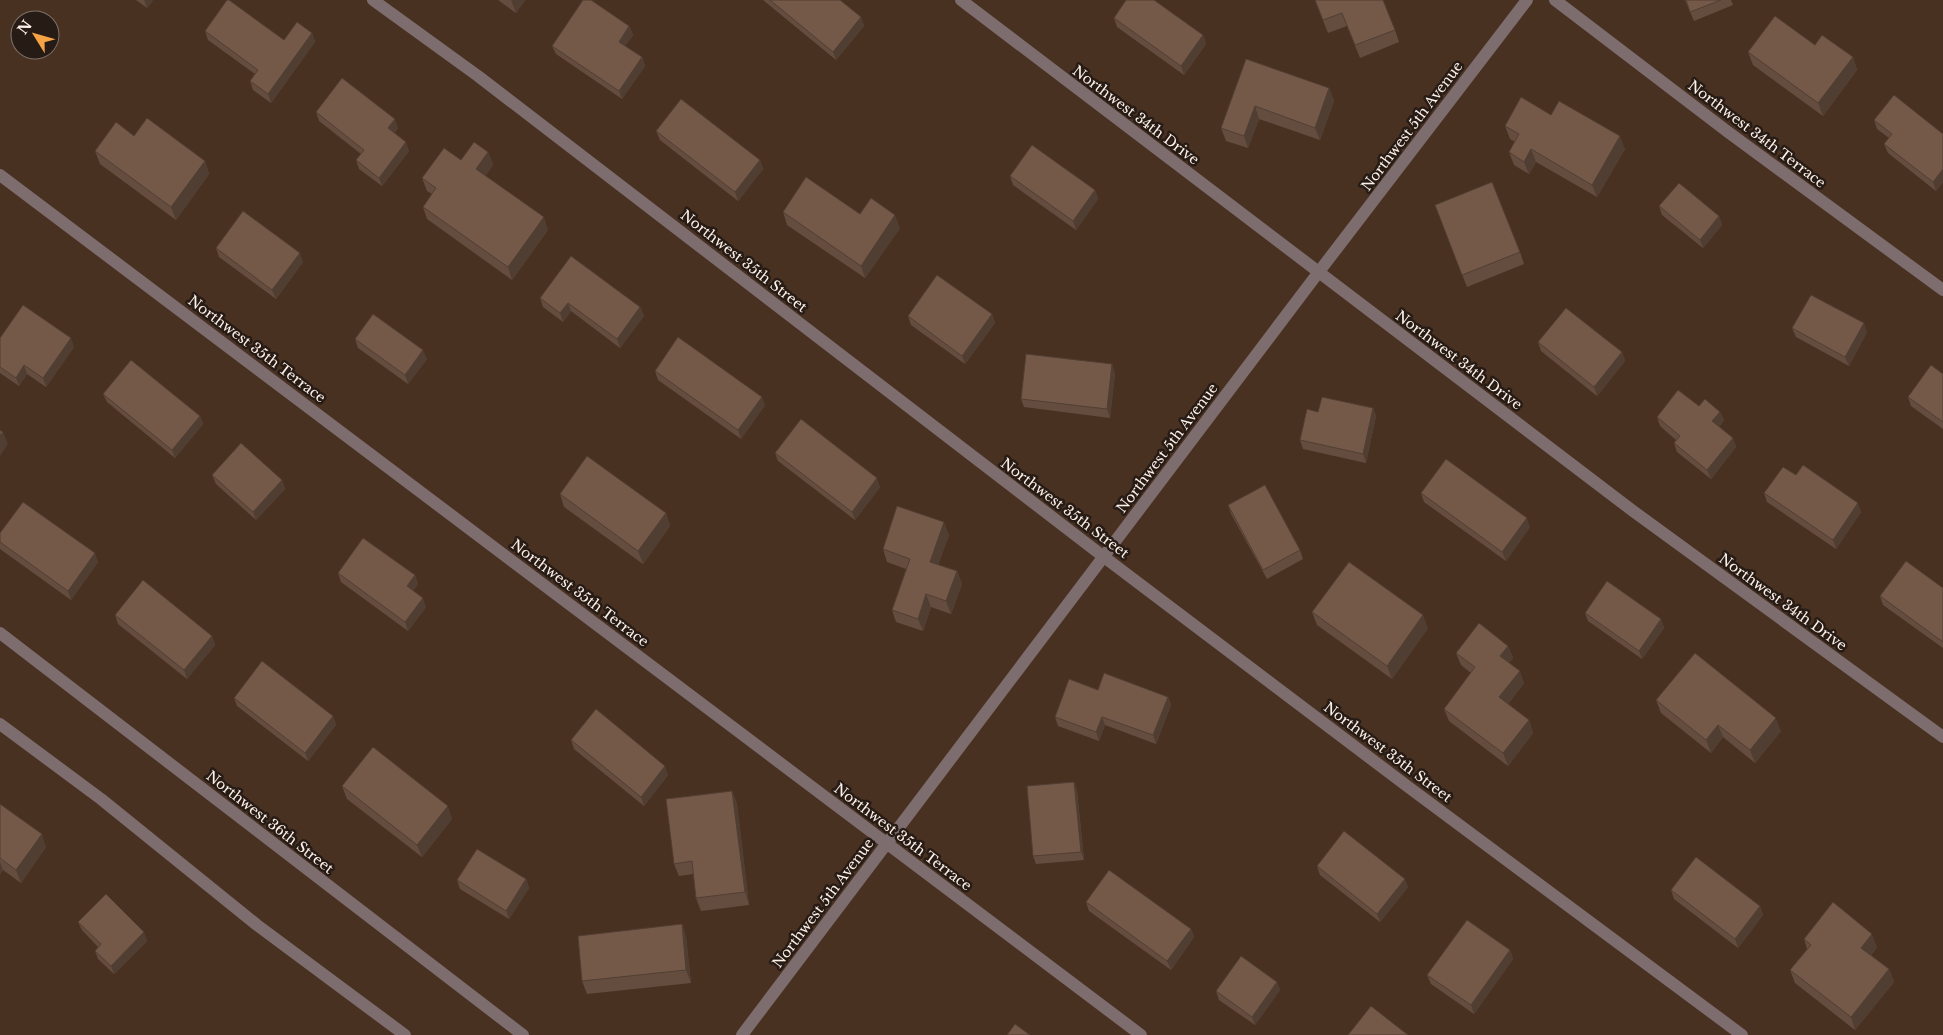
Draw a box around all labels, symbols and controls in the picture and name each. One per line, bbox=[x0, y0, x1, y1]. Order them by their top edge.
north arrow bbox=[10, 10, 60, 60]
text: N bbox=[13, 17, 36, 38]
street label: Northwest 5th Avenue bbox=[1357, 58, 1467, 194]
street label: Northwest 34th Drive bbox=[1069, 62, 1203, 168]
street label: Northwest 34th Terrace bbox=[1685, 76, 1829, 192]
street label: Northwest 35th Street bbox=[677, 206, 811, 316]
street label: Northwest 35th Terrace bbox=[185, 291, 329, 407]
street label: Northwest 34th Drive bbox=[1392, 307, 1526, 413]
street label: Northwest 5th Avenue bbox=[1112, 380, 1222, 516]
street label: Northwest 35th Street bbox=[997, 454, 1133, 562]
street label: Northwest 35th Terrace bbox=[508, 535, 652, 651]
street label: Northwest 34th Drive bbox=[1715, 550, 1851, 654]
street label: Northwest 35th Street bbox=[1320, 698, 1456, 806]
street label: Northwest 36th Street bbox=[203, 767, 338, 878]
street label: Northwest 35th Terrace bbox=[831, 779, 975, 895]
street label: Northwest 5th Avenue bbox=[768, 835, 878, 971]

